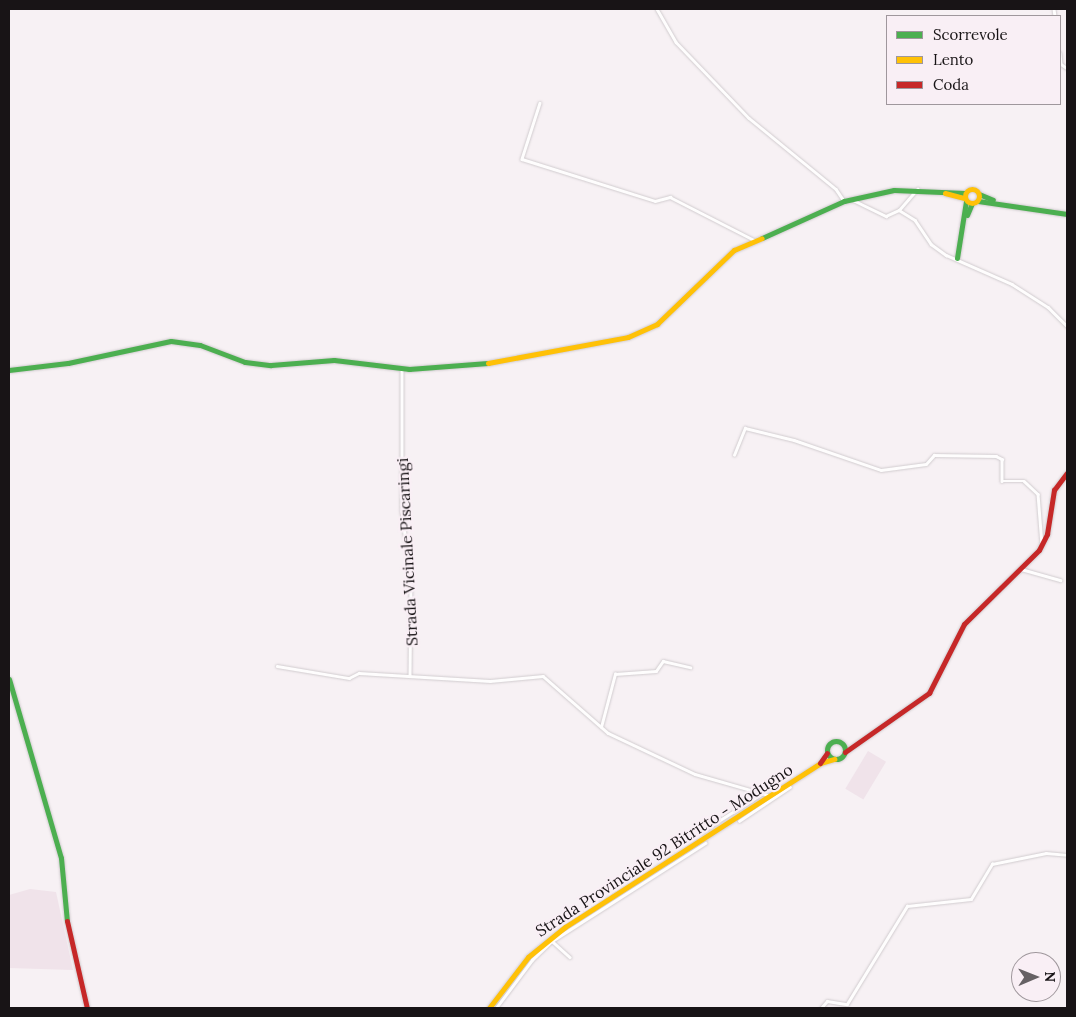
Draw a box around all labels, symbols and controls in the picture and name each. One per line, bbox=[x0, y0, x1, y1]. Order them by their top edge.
legend bbox=[886, 15, 1061, 105]
text: Scorrevole bbox=[933, 25, 1008, 44]
text: Lento bbox=[933, 50, 973, 69]
text: Coda bbox=[933, 75, 969, 94]
street label: Strada Vicinale Piscaringi bbox=[392, 457, 422, 647]
street label: Strada Provinciale 92 Bitritto - Modugno bbox=[532, 760, 796, 940]
north arrow bbox=[1011, 952, 1061, 1002]
text: N bbox=[1041, 971, 1059, 982]

